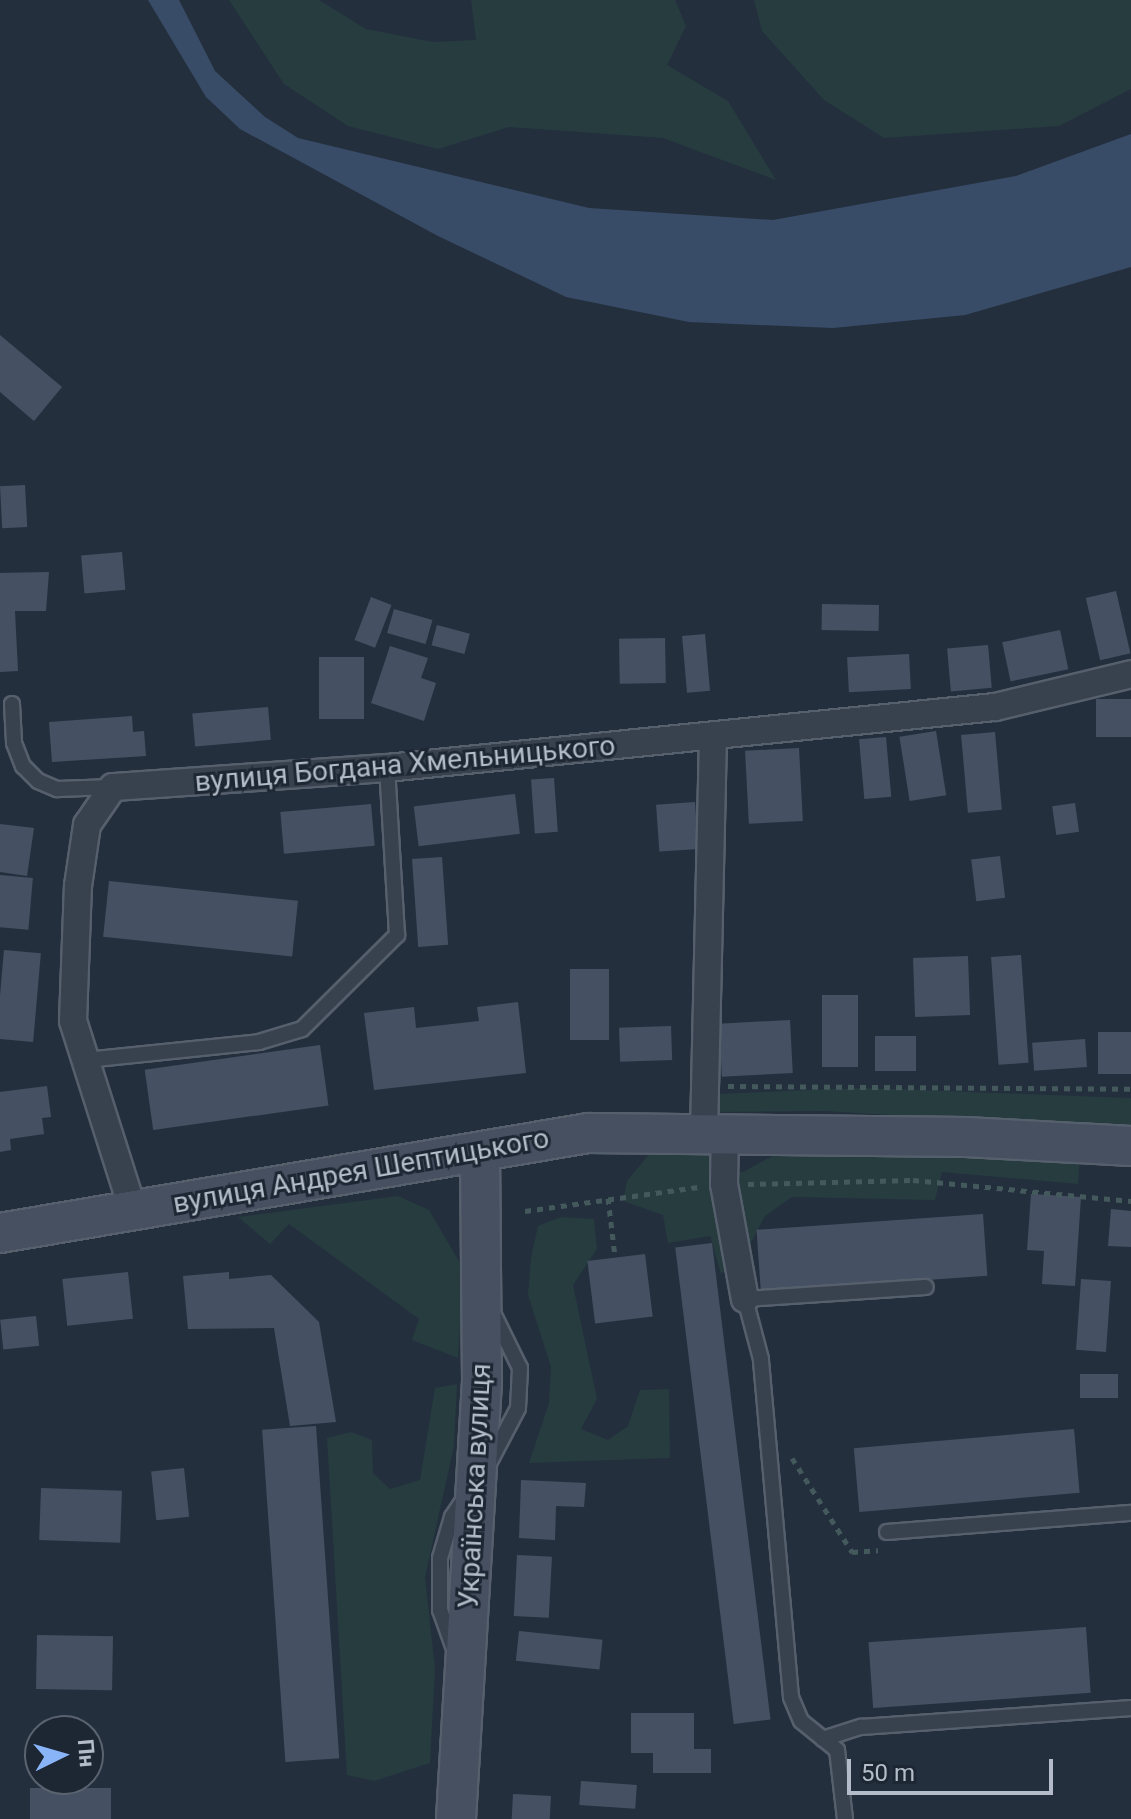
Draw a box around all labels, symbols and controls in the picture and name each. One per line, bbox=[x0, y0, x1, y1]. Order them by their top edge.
street label: вулиця Богдана Хмельницького bbox=[193, 729, 617, 799]
street label: вулиця Андрея Шептицького bbox=[170, 1121, 552, 1221]
street label: Українська вулиця bbox=[452, 1363, 498, 1609]
north arrow bbox=[24, 1715, 104, 1795]
text: Пн bbox=[73, 1738, 100, 1768]
scale bar bbox=[851, 1743, 1057, 1793]
text: 50 m bbox=[861, 1759, 915, 1787]

